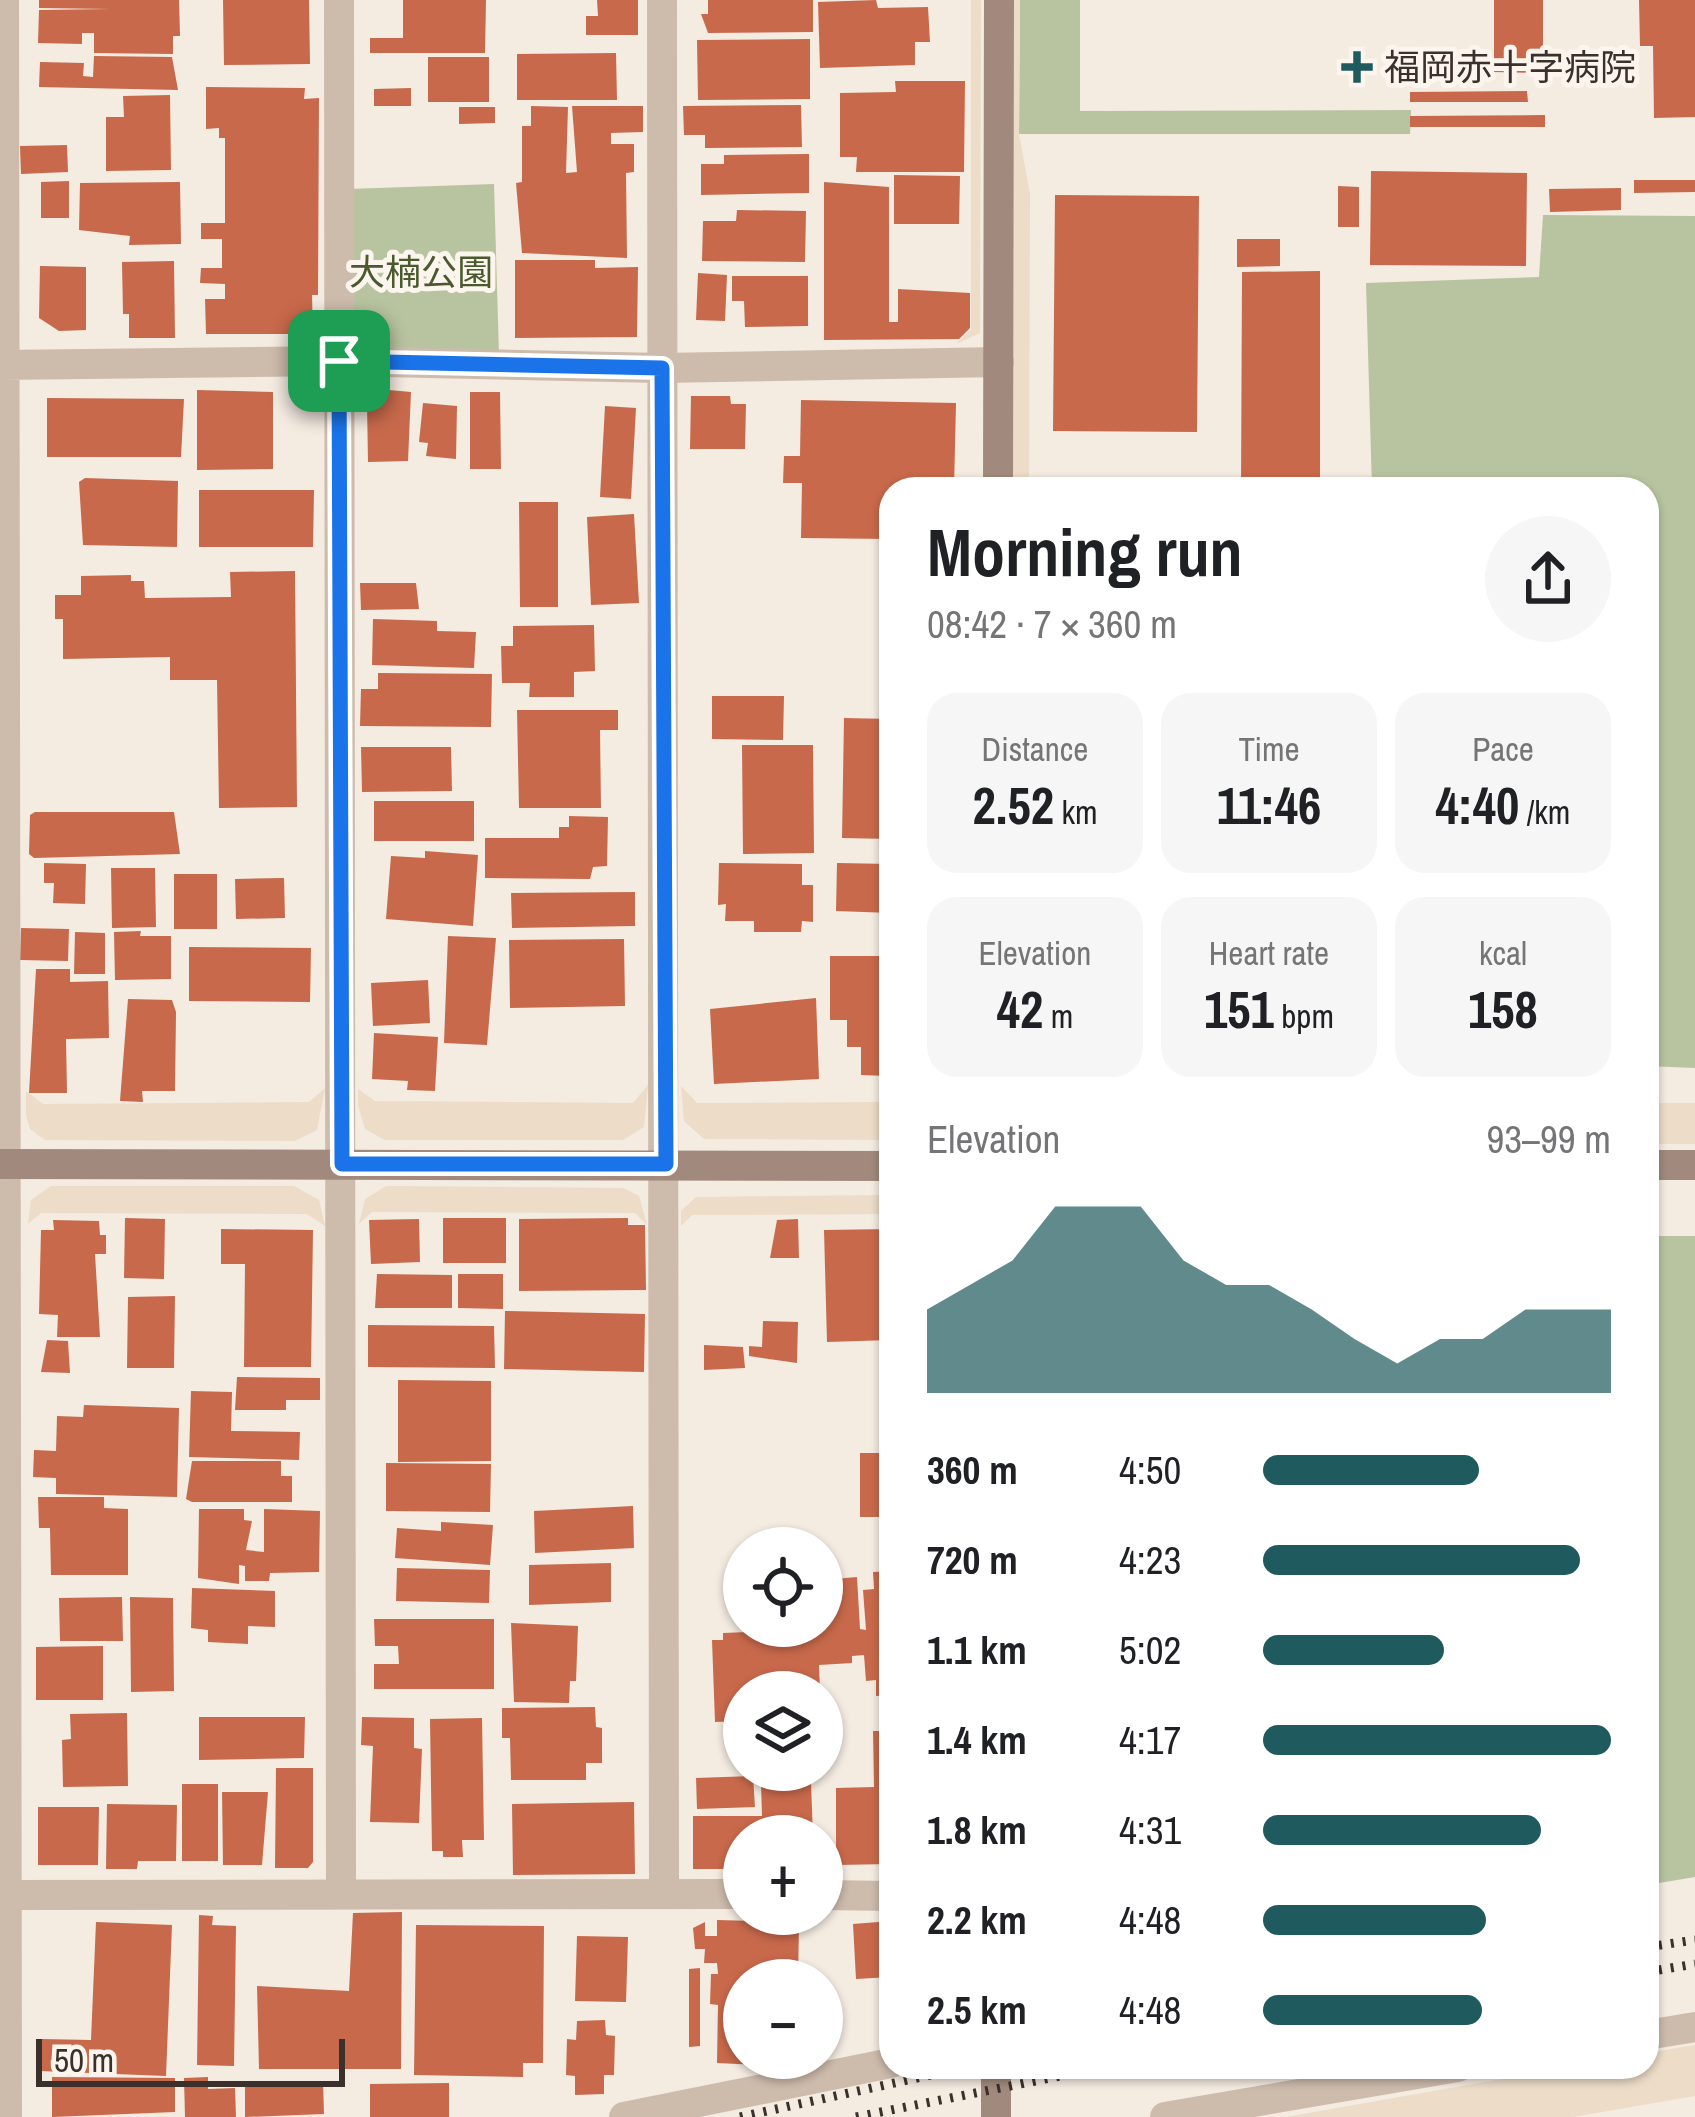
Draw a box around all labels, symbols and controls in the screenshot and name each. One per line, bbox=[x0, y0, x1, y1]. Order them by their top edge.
place label: 福岡赤十字病院 bbox=[1384, 43, 1636, 91]
marker: 福岡赤十字病院 bbox=[1341, 51, 1373, 83]
park label: 大楠公園 bbox=[349, 248, 493, 296]
pin bbox=[288, 310, 390, 412]
icon: arrive bbox=[306, 328, 372, 394]
text: Morning run bbox=[927, 508, 1243, 597]
button: share bbox=[1485, 516, 1611, 642]
text: 08:42 · 7 × 360 m bbox=[927, 598, 1177, 650]
text: Distance bbox=[982, 727, 1088, 771]
text: Time bbox=[1238, 727, 1300, 771]
text: Pace bbox=[1472, 727, 1534, 771]
text: 2.52 bbox=[973, 771, 1054, 840]
text: 11:46 bbox=[1217, 771, 1321, 840]
text: 4:40 bbox=[1436, 771, 1519, 840]
text: km bbox=[1054, 790, 1098, 834]
text: /km bbox=[1519, 790, 1570, 834]
text: Elevation bbox=[979, 931, 1091, 975]
text: Heart rate bbox=[1209, 931, 1329, 975]
text: kcal bbox=[1479, 931, 1527, 975]
text: 42 bbox=[997, 975, 1043, 1044]
text: 151 bbox=[1204, 975, 1274, 1044]
text: 158 bbox=[1468, 975, 1538, 1044]
text: m bbox=[1043, 994, 1073, 1038]
text: bpm bbox=[1274, 994, 1334, 1038]
text: Elevation bbox=[927, 1113, 1060, 1165]
text: 93–99 m bbox=[1487, 1113, 1611, 1165]
text: 360 m bbox=[927, 1444, 1018, 1496]
text: 4:50 bbox=[1119, 1444, 1181, 1496]
map controls bbox=[723, 1527, 843, 2079]
button: locate bbox=[723, 1527, 843, 1647]
text: 720 m bbox=[927, 1534, 1018, 1586]
text: 4:23 bbox=[1119, 1534, 1181, 1586]
text: 1.1 km bbox=[927, 1624, 1027, 1676]
text: 5:02 bbox=[1119, 1624, 1181, 1676]
button: layers bbox=[723, 1671, 843, 1791]
text: 1.4 km bbox=[927, 1714, 1027, 1766]
text: 4:17 bbox=[1119, 1714, 1181, 1766]
text: 1.8 km bbox=[927, 1804, 1027, 1856]
text: 4:31 bbox=[1119, 1804, 1181, 1856]
button: + bbox=[723, 1815, 843, 1935]
text: 2.2 km bbox=[927, 1894, 1027, 1946]
text: 4:48 bbox=[1119, 1894, 1181, 1946]
button: − bbox=[723, 1959, 843, 2079]
text: 2.5 km bbox=[927, 1984, 1027, 2036]
text: 4:48 bbox=[1119, 1984, 1181, 2036]
scale bar bbox=[36, 2033, 345, 2086]
text: 50 m bbox=[54, 2038, 114, 2082]

